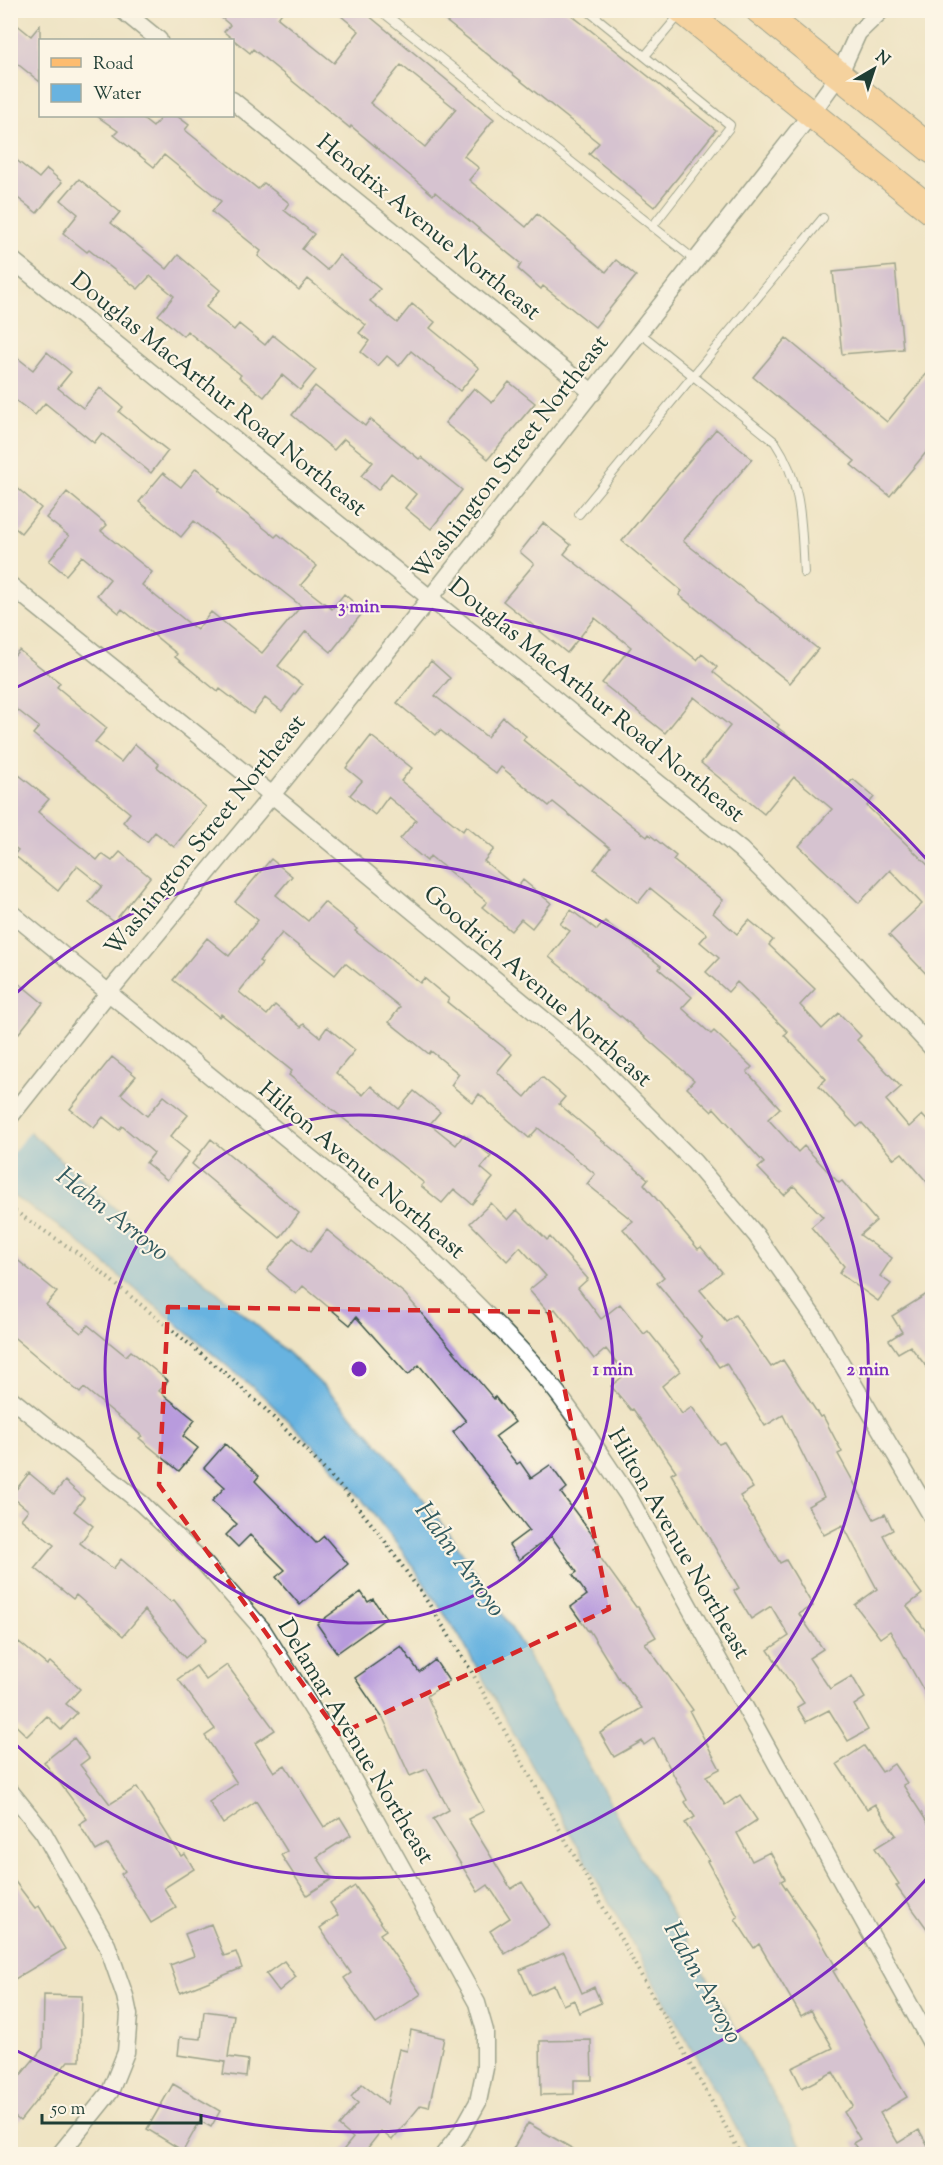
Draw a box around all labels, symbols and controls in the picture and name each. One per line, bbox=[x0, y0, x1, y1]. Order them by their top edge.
legend bbox=[39, 39, 234, 117]
north arrow bbox=[844, 39, 904, 99]
text: N bbox=[870, 46, 894, 72]
text: Road bbox=[93, 52, 133, 78]
text: Water bbox=[93, 82, 142, 108]
street label: Hendrix Avenue Northeast bbox=[309, 127, 547, 329]
street label: Douglas MacArthur Road Northeast bbox=[63, 265, 373, 525]
street label: Washington Street Northeast bbox=[404, 328, 618, 588]
street label: Douglas MacArthur Road Northeast bbox=[441, 571, 751, 831]
text: 3 min bbox=[338, 595, 380, 621]
street label: Washington Street Northeast bbox=[97, 708, 315, 964]
street label: Goodrich Avenue Northeast bbox=[415, 878, 659, 1096]
street label: Hilton Avenue Northeast bbox=[250, 1074, 472, 1268]
water label: Hahn Arroyo bbox=[48, 1159, 176, 1271]
text: 1 min bbox=[593, 1358, 634, 1384]
text: 2 min bbox=[847, 1358, 890, 1384]
centre of rings bbox=[349, 1359, 369, 1379]
street label: Hilton Avenue Northeast bbox=[598, 1422, 758, 1666]
water label: Hahn Arroyo bbox=[404, 1495, 514, 1625]
street label: Delamar Avenue Northeast bbox=[268, 1613, 442, 1871]
water label: Hahn Arroyo bbox=[653, 1915, 751, 2051]
scale bar bbox=[42, 2087, 201, 2125]
text: 50 m bbox=[50, 2097, 86, 2123]

